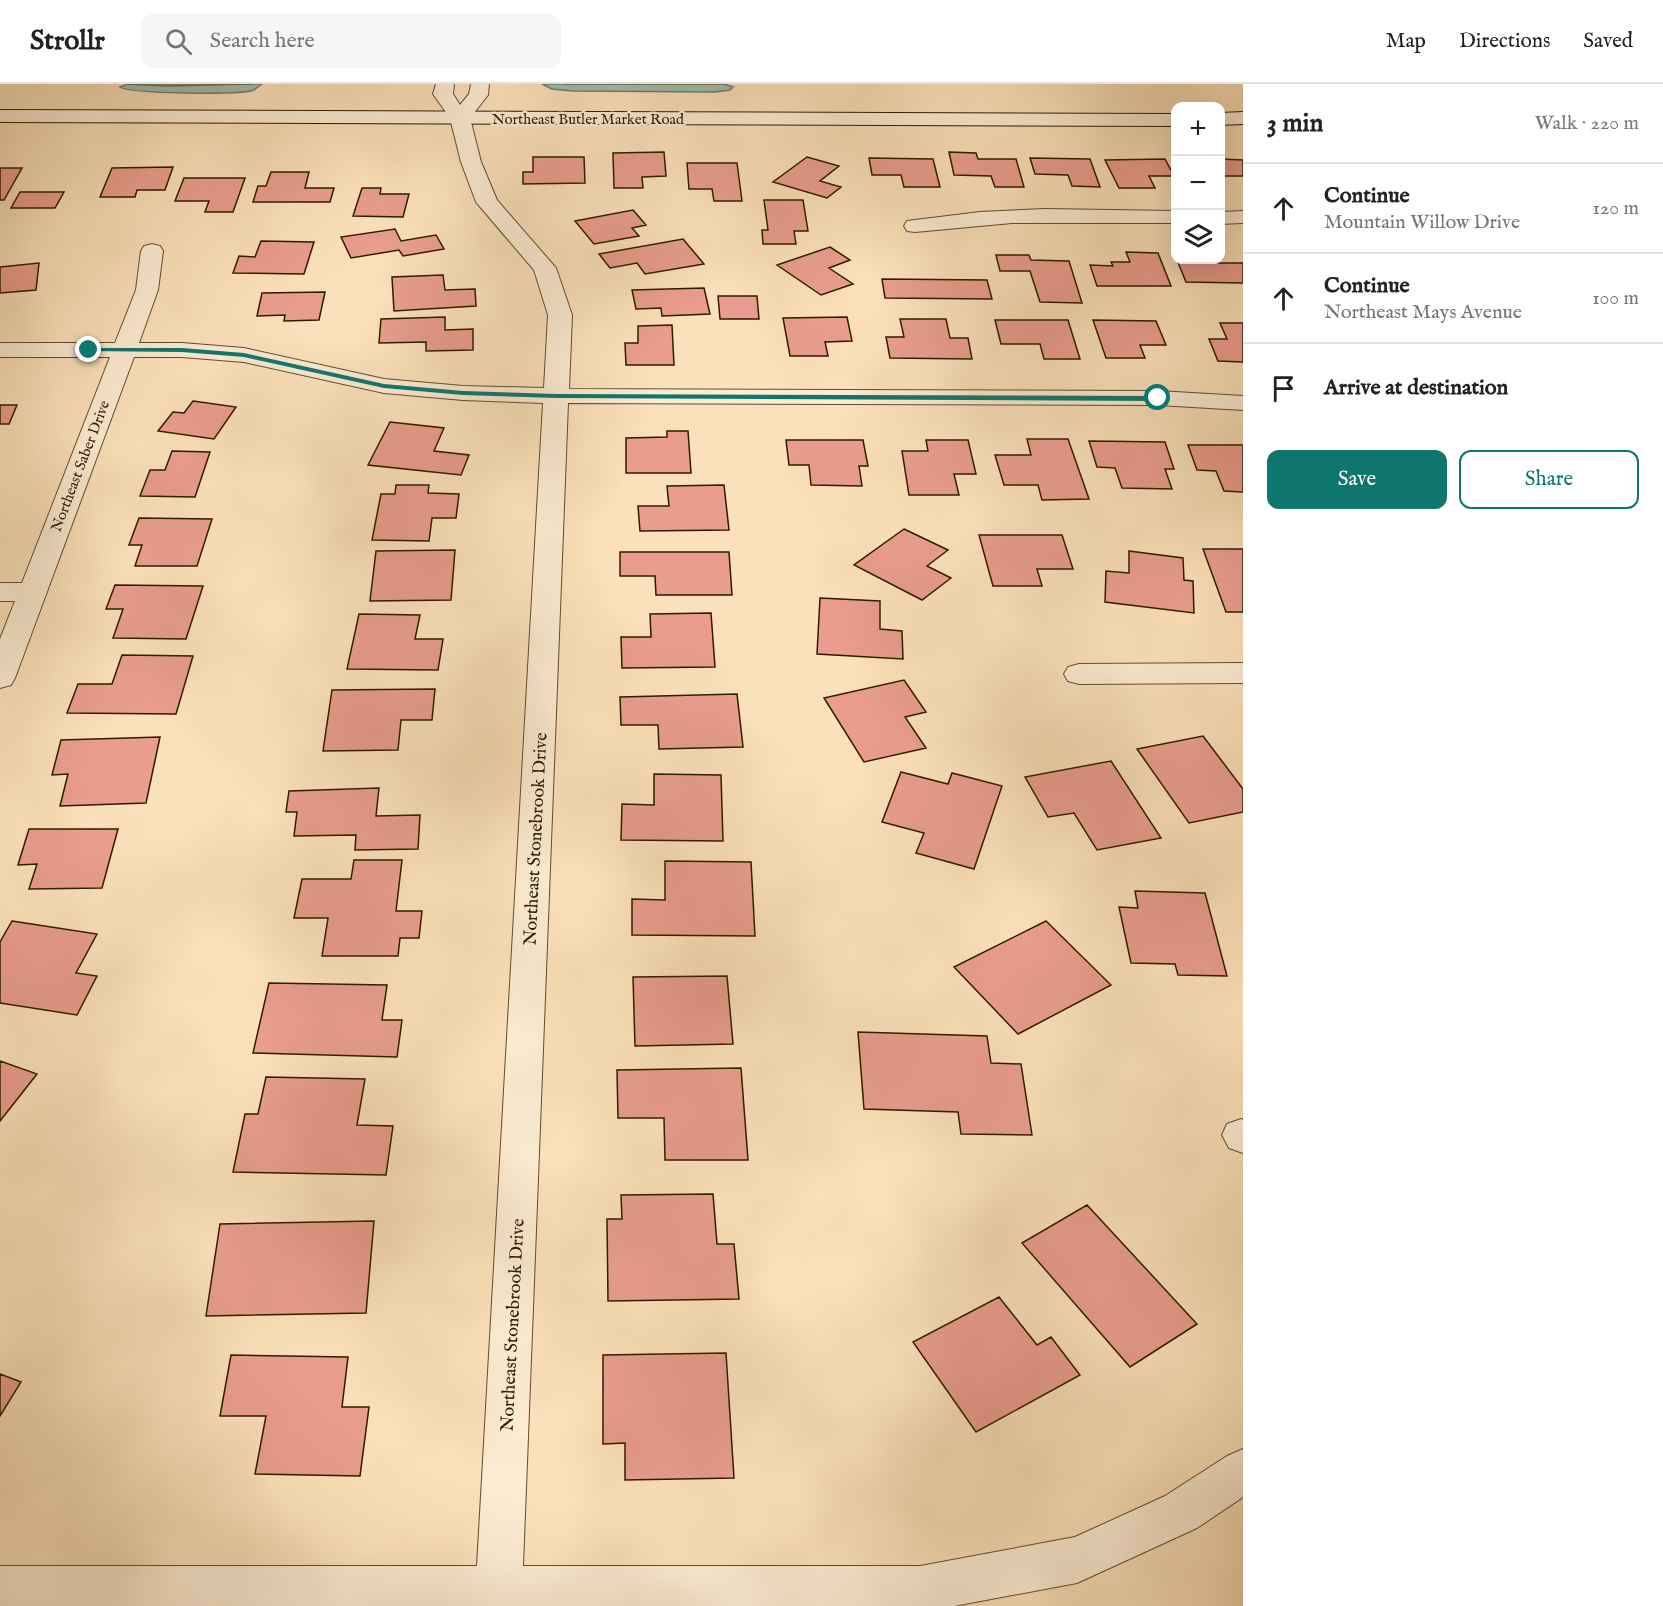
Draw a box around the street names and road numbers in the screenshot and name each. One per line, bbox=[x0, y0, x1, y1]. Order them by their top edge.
street label: Northeast Butler Market Road bbox=[492, 110, 685, 129]
street label: Northeast Saber Drive bbox=[47, 398, 114, 534]
street label: Northeast Stonebrook Drive bbox=[519, 732, 554, 946]
street label: Northeast Stonebrook Drive bbox=[496, 1218, 531, 1432]

